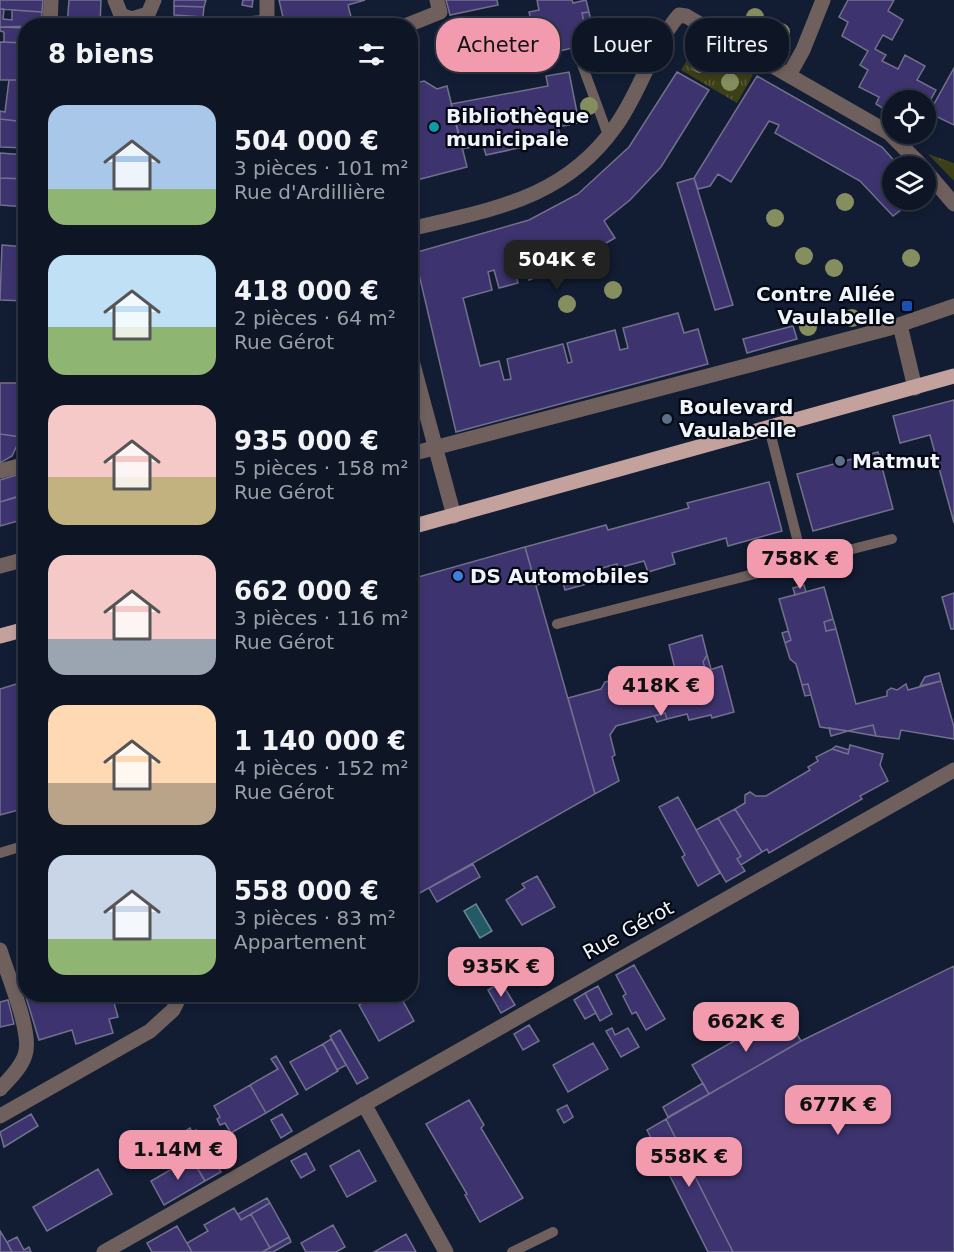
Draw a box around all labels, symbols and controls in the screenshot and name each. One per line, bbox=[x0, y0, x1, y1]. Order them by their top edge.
chip: Acheter bbox=[436, 18, 560, 72]
chip: Louer bbox=[572, 18, 673, 72]
chip: Filtres bbox=[685, 18, 789, 72]
icon: filters bbox=[355, 38, 388, 71]
text: 8 biens bbox=[48, 39, 154, 69]
map controls bbox=[882, 90, 936, 210]
button: locate bbox=[882, 90, 936, 144]
place label: Bibliothèque municipale bbox=[446, 104, 589, 151]
marker: Bibliothèque municipale bbox=[427, 120, 441, 134]
text: 504 000 € bbox=[234, 126, 379, 156]
icon: home bbox=[96, 129, 168, 201]
text: 3 pièces · 101 m² bbox=[234, 156, 408, 180]
button: layers bbox=[882, 156, 936, 210]
text: Rue d'Ardillière bbox=[234, 180, 385, 204]
pin: 504K € bbox=[508, 240, 606, 291]
text: 504K € bbox=[518, 247, 596, 271]
text: 418 000 € bbox=[234, 276, 379, 306]
icon: home bbox=[96, 279, 168, 351]
place label: Contre Allée Vaulabelle bbox=[756, 282, 895, 329]
marker: Contre Allée Vaulabelle bbox=[900, 299, 914, 313]
text: 2 pièces · 64 m² bbox=[234, 306, 396, 330]
text: Rue Gérot bbox=[234, 330, 334, 354]
place label: Boulevard Vaulabelle bbox=[679, 395, 797, 442]
marker: Boulevard Vaulabelle bbox=[660, 412, 674, 426]
text: 935 000 € bbox=[234, 426, 379, 456]
icon: home bbox=[96, 429, 168, 501]
place label: Matmut bbox=[852, 449, 940, 473]
marker: Matmut bbox=[833, 454, 847, 468]
text: 5 pièces · 158 m² bbox=[234, 456, 408, 480]
text: Rue Gérot bbox=[234, 480, 334, 504]
pin: 758K € bbox=[751, 539, 849, 590]
text: 758K € bbox=[761, 546, 839, 570]
place label: DS Automobiles bbox=[470, 564, 649, 588]
marker: DS Automobiles bbox=[451, 569, 465, 583]
text: 662 000 € bbox=[234, 576, 379, 606]
icon: home bbox=[96, 579, 168, 651]
text: 3 pièces · 116 m² bbox=[234, 606, 408, 630]
text: Rue Gérot bbox=[234, 630, 334, 654]
pin: 418K € bbox=[612, 666, 710, 717]
text: 418K € bbox=[622, 673, 700, 697]
text: 1 140 000 € bbox=[234, 726, 406, 756]
icon: home bbox=[96, 729, 168, 801]
text: 4 pièces · 152 m² bbox=[234, 756, 408, 780]
text: Rue Gérot bbox=[234, 780, 334, 804]
text: 558 000 € bbox=[234, 876, 379, 906]
icon: home bbox=[96, 879, 168, 951]
street label: Rue Gérot bbox=[578, 895, 678, 965]
text: 3 pièces · 83 m² bbox=[234, 906, 396, 930]
text: Appartement bbox=[234, 930, 366, 954]
pin: 935K € bbox=[452, 947, 550, 998]
text: 935K € bbox=[462, 954, 540, 978]
pin: 662K € bbox=[697, 1002, 795, 1053]
text: 662K € bbox=[707, 1009, 785, 1033]
pin: 677K € bbox=[789, 1085, 887, 1136]
text: 677K € bbox=[799, 1092, 877, 1116]
pin: 1.14M € bbox=[123, 1130, 233, 1181]
text: 1.14M € bbox=[133, 1137, 223, 1161]
pin: 558K € bbox=[640, 1137, 738, 1188]
text: 558K € bbox=[650, 1144, 728, 1168]

